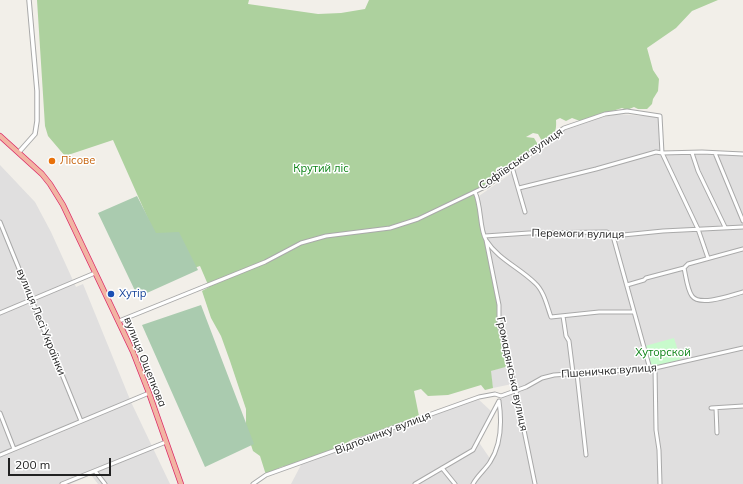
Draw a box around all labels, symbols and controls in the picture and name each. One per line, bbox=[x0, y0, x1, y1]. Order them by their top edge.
street label: Софіївська вулиця bbox=[477, 125, 565, 193]
place label: Лісове bbox=[60, 154, 95, 168]
marker: Лісове bbox=[47, 156, 57, 166]
park label: Крутий ліс bbox=[293, 162, 349, 176]
street label: Перемоги вулиця bbox=[531, 227, 625, 241]
street label: вулиця Лесі Українки bbox=[14, 267, 68, 377]
place label: Хутір bbox=[119, 287, 146, 301]
marker: Хутір bbox=[106, 289, 116, 299]
street label: вулиця Ощепкова bbox=[121, 315, 169, 409]
street label: Громадянська вулиця bbox=[493, 316, 531, 432]
park label: Хуторской bbox=[635, 346, 691, 360]
street label: Пшеничка вулиця bbox=[561, 361, 657, 381]
street label: Відпочинку вулиця bbox=[333, 409, 433, 457]
scale bar bbox=[10, 450, 113, 476]
text: 200 m bbox=[15, 457, 50, 472]

